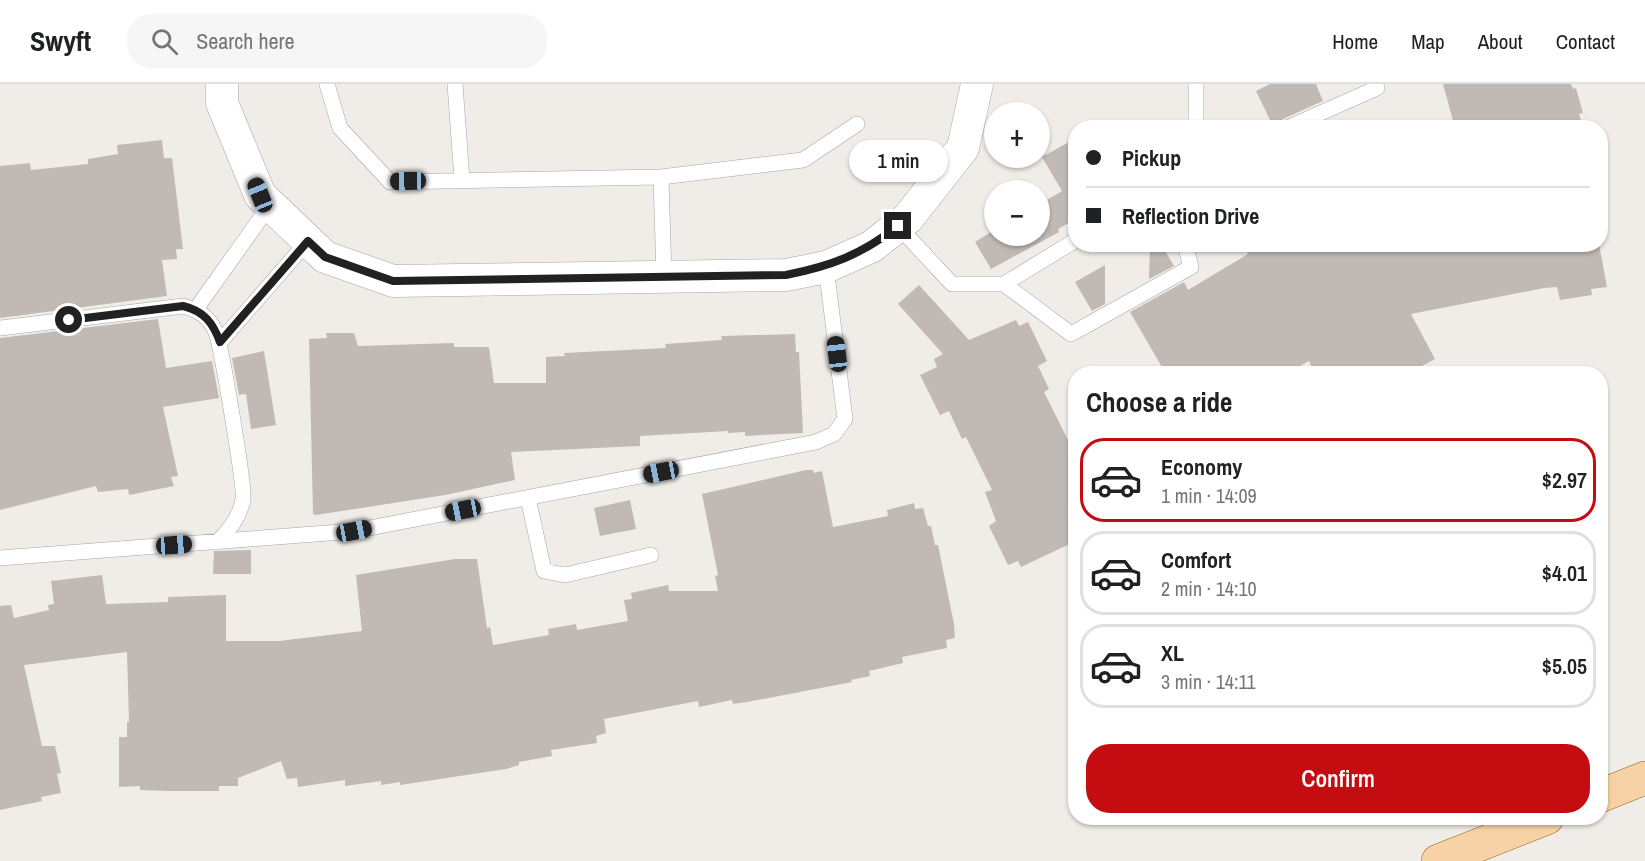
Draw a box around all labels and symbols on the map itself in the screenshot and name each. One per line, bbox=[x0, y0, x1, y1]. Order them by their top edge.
callout: 1 min bbox=[848, 139, 948, 181]
car bbox=[390, 172, 426, 190]
car bbox=[245, 175, 275, 215]
route end bbox=[884, 212, 911, 239]
route start bbox=[55, 306, 82, 333]
car bbox=[826, 335, 848, 373]
car bbox=[642, 460, 680, 484]
car bbox=[444, 498, 482, 522]
car bbox=[335, 519, 373, 543]
car bbox=[155, 535, 193, 555]

